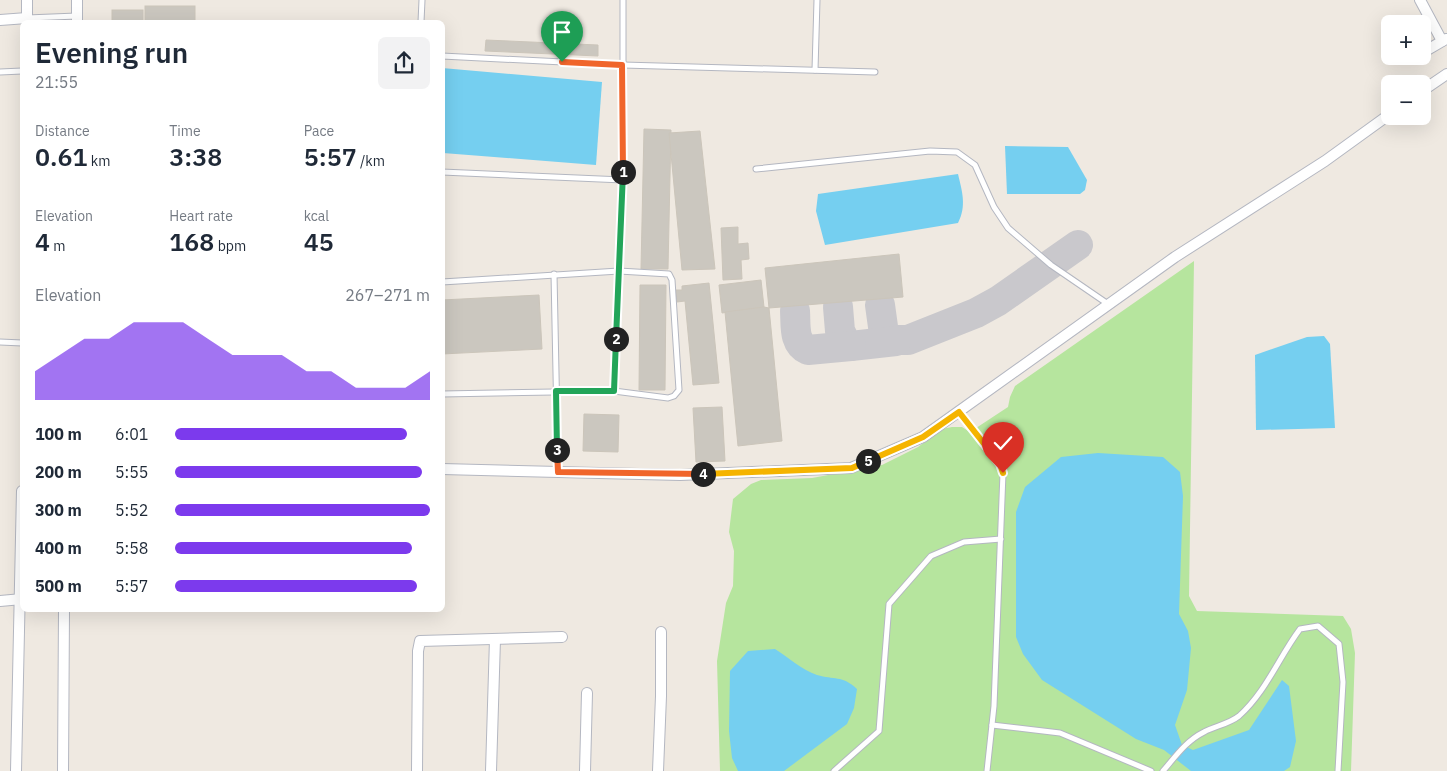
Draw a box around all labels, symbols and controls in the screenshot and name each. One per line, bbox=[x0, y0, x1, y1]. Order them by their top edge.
pin bbox=[541, 11, 583, 62]
map controls bbox=[1381, 15, 1431, 125]
button: + bbox=[1381, 15, 1431, 65]
icon: arrive bbox=[548, 18, 576, 46]
text: Evening run bbox=[35, 34, 188, 71]
button: share bbox=[378, 37, 430, 89]
text: 21:55 bbox=[35, 72, 78, 92]
button: − bbox=[1381, 75, 1431, 125]
text: Distance bbox=[35, 122, 90, 140]
text: Time bbox=[169, 122, 201, 140]
text: Pace bbox=[304, 122, 334, 140]
text: 0.61 bbox=[35, 140, 87, 173]
text: 3:38 bbox=[169, 140, 222, 173]
text: 5:57 bbox=[304, 140, 357, 173]
text: km bbox=[87, 152, 110, 170]
text: /km bbox=[357, 152, 385, 170]
pin: 1 bbox=[610, 160, 636, 184]
text: 1 bbox=[619, 163, 628, 181]
text: Elevation bbox=[35, 207, 93, 225]
text: Heart rate bbox=[169, 207, 233, 225]
text: kcal bbox=[304, 207, 329, 225]
text: 4 bbox=[35, 225, 50, 258]
text: 168 bbox=[169, 225, 214, 258]
text: 45 bbox=[304, 225, 334, 258]
text: m bbox=[50, 237, 66, 255]
text: bpm bbox=[214, 237, 246, 255]
text: Elevation bbox=[35, 285, 101, 305]
text: 267–271 m bbox=[345, 285, 430, 305]
pin: 2 bbox=[604, 326, 628, 352]
text: 2 bbox=[612, 330, 621, 348]
pin bbox=[982, 422, 1024, 473]
text: 100 m bbox=[35, 424, 82, 444]
text: 6:01 bbox=[115, 424, 148, 444]
icon: check bbox=[989, 429, 1017, 457]
pin: 3 bbox=[544, 438, 570, 462]
text: 3 bbox=[553, 441, 562, 459]
pin: 5 bbox=[856, 448, 880, 474]
text: 5 bbox=[864, 452, 873, 470]
text: 200 m bbox=[35, 462, 82, 482]
text: 5:55 bbox=[115, 462, 148, 482]
pin: 4 bbox=[690, 462, 716, 486]
text: 4 bbox=[699, 465, 708, 483]
text: 300 m bbox=[35, 500, 82, 520]
text: 5:52 bbox=[115, 500, 148, 520]
text: 400 m bbox=[35, 538, 82, 558]
text: 5:58 bbox=[115, 538, 148, 558]
text: 500 m bbox=[35, 576, 82, 596]
text: 5:57 bbox=[115, 576, 148, 596]

